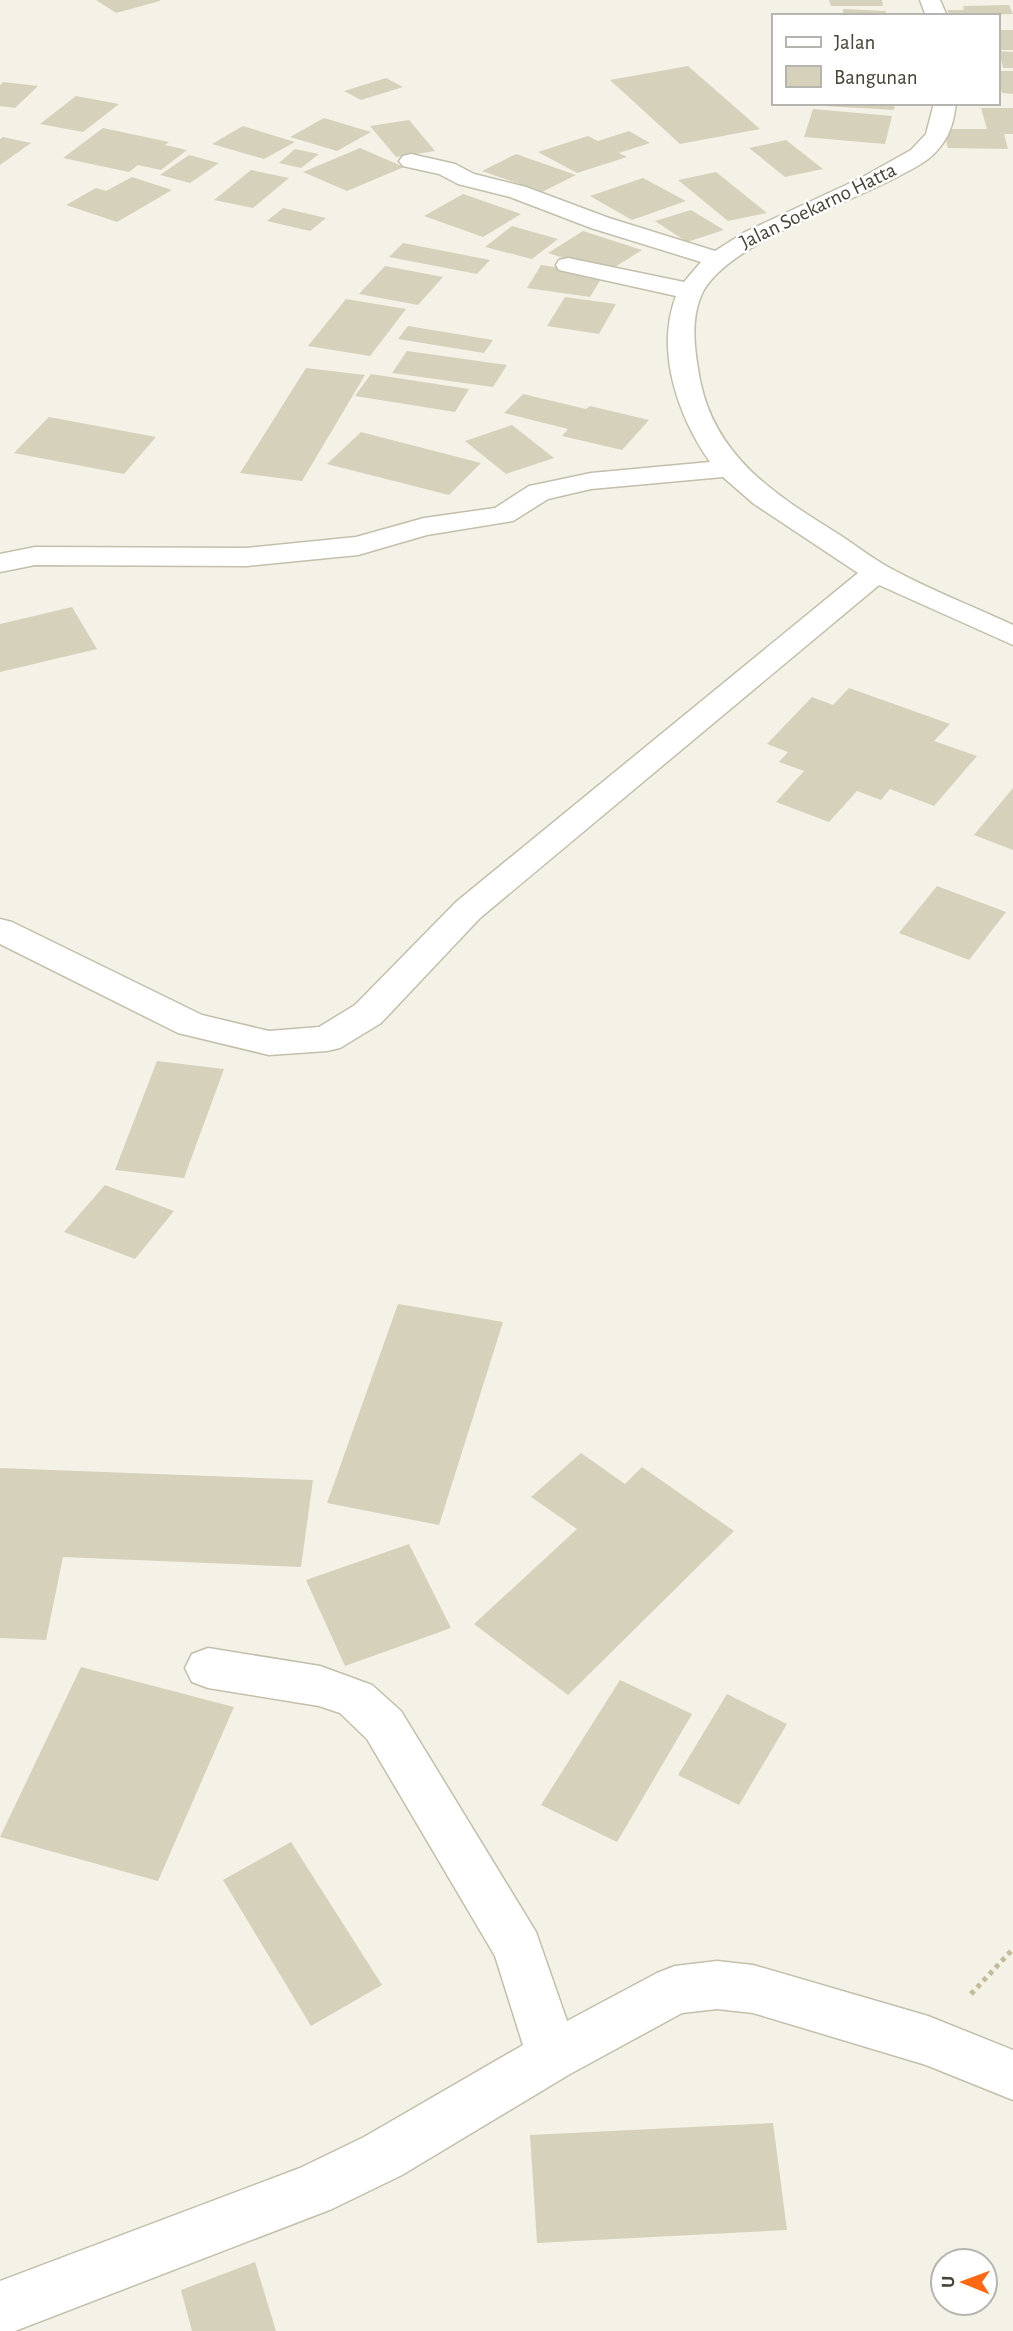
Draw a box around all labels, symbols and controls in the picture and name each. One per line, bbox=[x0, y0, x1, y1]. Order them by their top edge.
legend bbox=[772, 14, 999, 105]
text: Jalan bbox=[834, 32, 875, 53]
text: Bangunan bbox=[834, 67, 918, 88]
street label: Jalan Soekarno Hatta bbox=[737, 159, 900, 253]
north arrow bbox=[929, 2247, 999, 2317]
text: U bbox=[939, 2276, 958, 2288]

